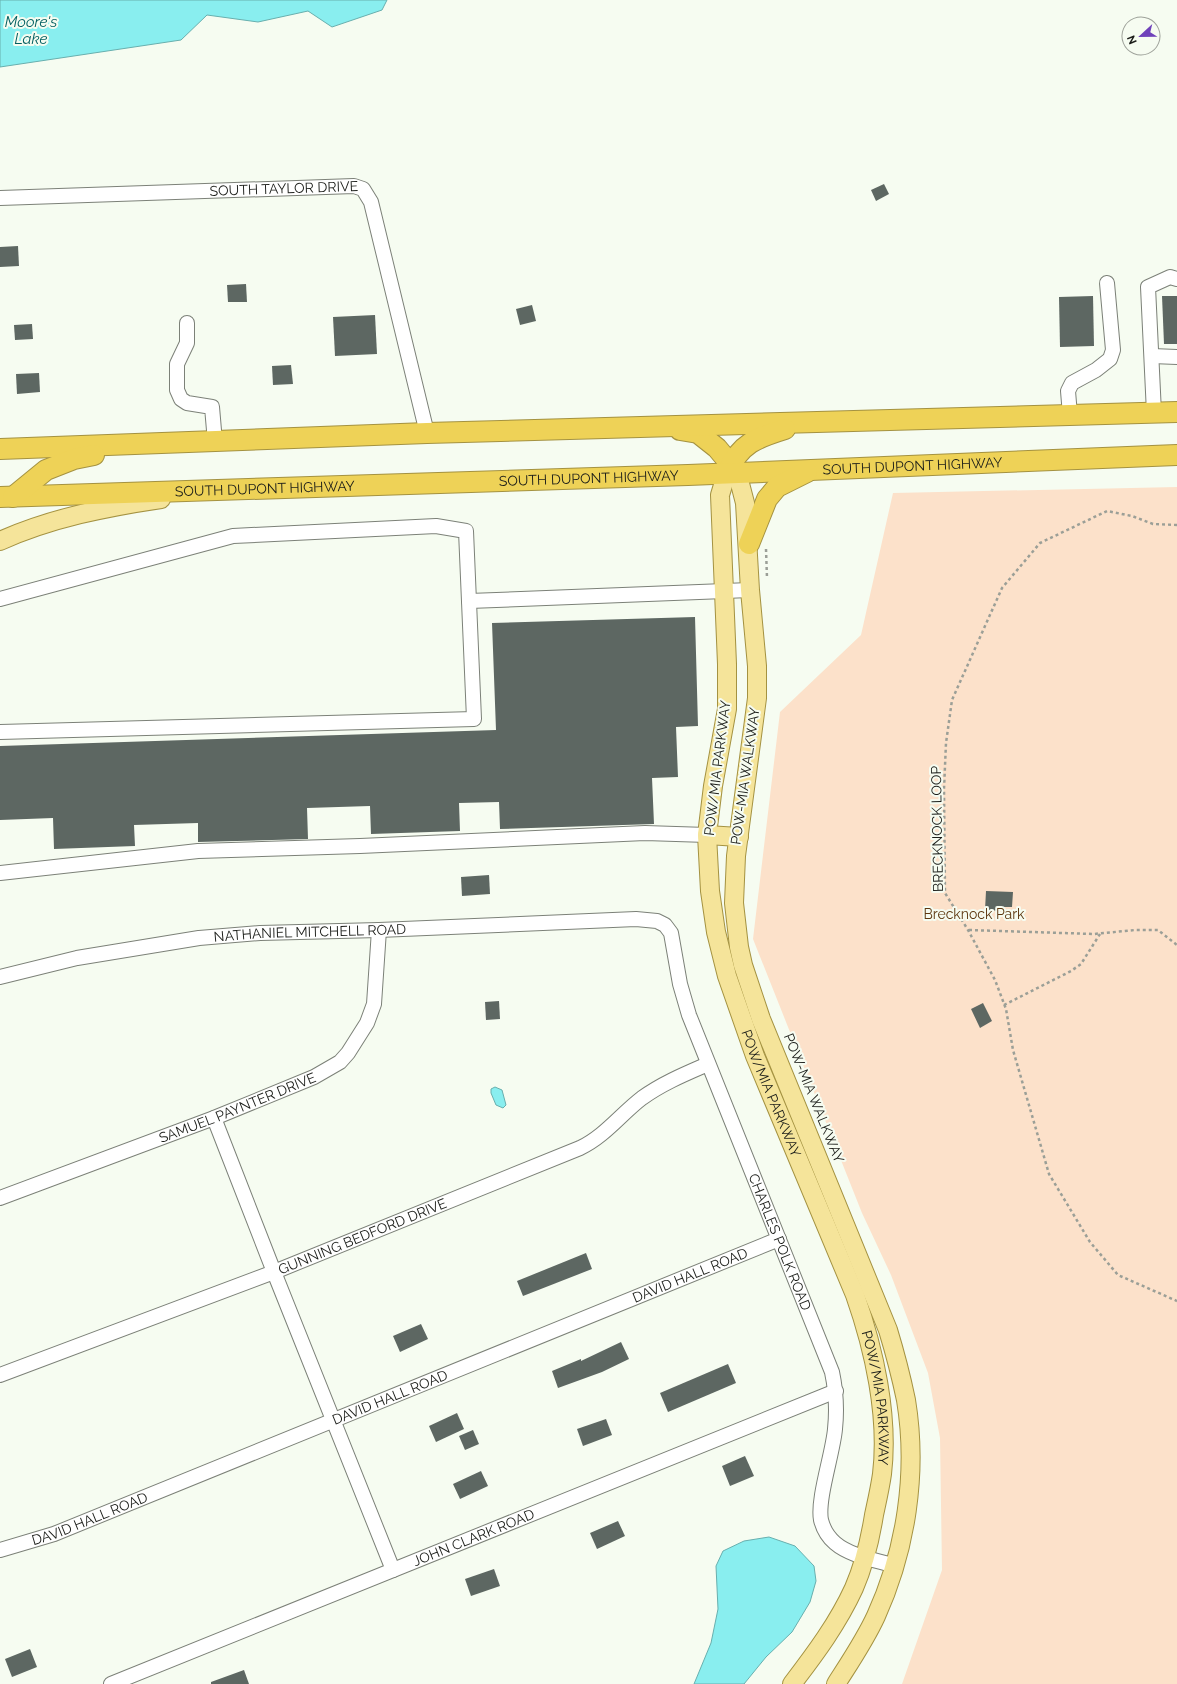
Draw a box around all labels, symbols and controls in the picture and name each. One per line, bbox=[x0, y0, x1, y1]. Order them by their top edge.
water label: Moore's Lake bbox=[5, 13, 57, 48]
north arrow bbox=[1121, 16, 1161, 56]
text: N bbox=[1125, 33, 1140, 46]
street label: SOUTH TAYLOR DRIVE bbox=[209, 178, 358, 199]
street label: SOUTH DUPONT HIGHWAY bbox=[822, 454, 1003, 477]
street label: SOUTH DUPONT HIGHWAY bbox=[499, 467, 679, 489]
street label: SOUTH DUPONT HIGHWAY bbox=[175, 478, 355, 499]
street label: POW/MIA PARKWAY bbox=[701, 699, 733, 837]
street label: POW-MIA WALKWAY bbox=[727, 706, 763, 846]
street label: BRECKNOCK LOOP bbox=[928, 765, 946, 892]
park label: Brecknock Park bbox=[923, 906, 1025, 922]
street label: NATHANIEL MITCHELL ROAD bbox=[213, 921, 406, 945]
street label: POW/MIA PARKWAY bbox=[738, 1027, 804, 1159]
street label: POW-MIA WALKWAY bbox=[781, 1031, 847, 1165]
street label: SAMUEL PAYNTER DRIVE bbox=[157, 1069, 318, 1146]
street label: CHARLES POLK ROAD bbox=[745, 1171, 814, 1313]
street label: GUNNING BEDFORD DRIVE bbox=[276, 1195, 449, 1277]
street label: DAVID HALL ROAD bbox=[630, 1245, 750, 1306]
street label: POW/MIA PARKWAY bbox=[859, 1328, 892, 1466]
street label: DAVID HALL ROAD bbox=[330, 1367, 450, 1428]
street label: DAVID HALL ROAD bbox=[30, 1489, 150, 1548]
street label: JOHN CLARK ROAD bbox=[410, 1506, 537, 1569]

